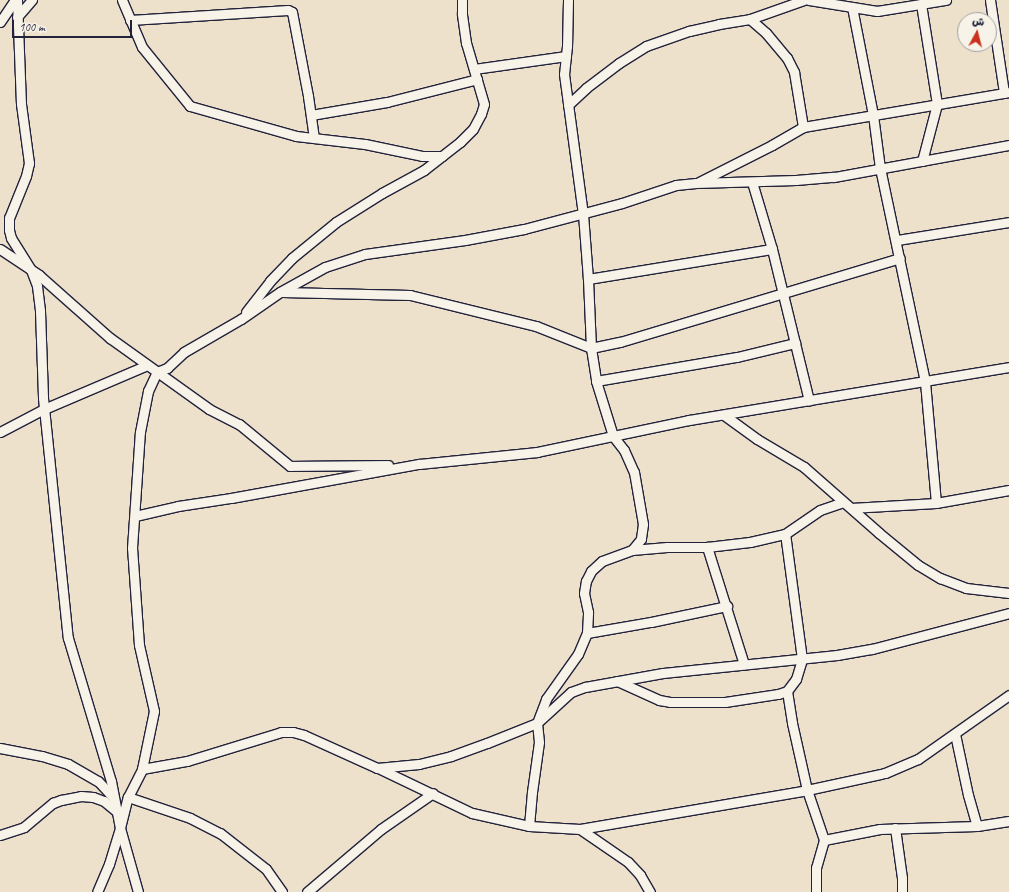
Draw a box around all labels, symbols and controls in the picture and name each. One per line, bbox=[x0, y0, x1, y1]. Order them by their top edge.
scale bar bbox=[14, 12, 134, 38]
north arrow bbox=[957, 12, 997, 52]
text: ش bbox=[971, 13, 985, 29]
text: 100 m bbox=[19, 19, 45, 35]

